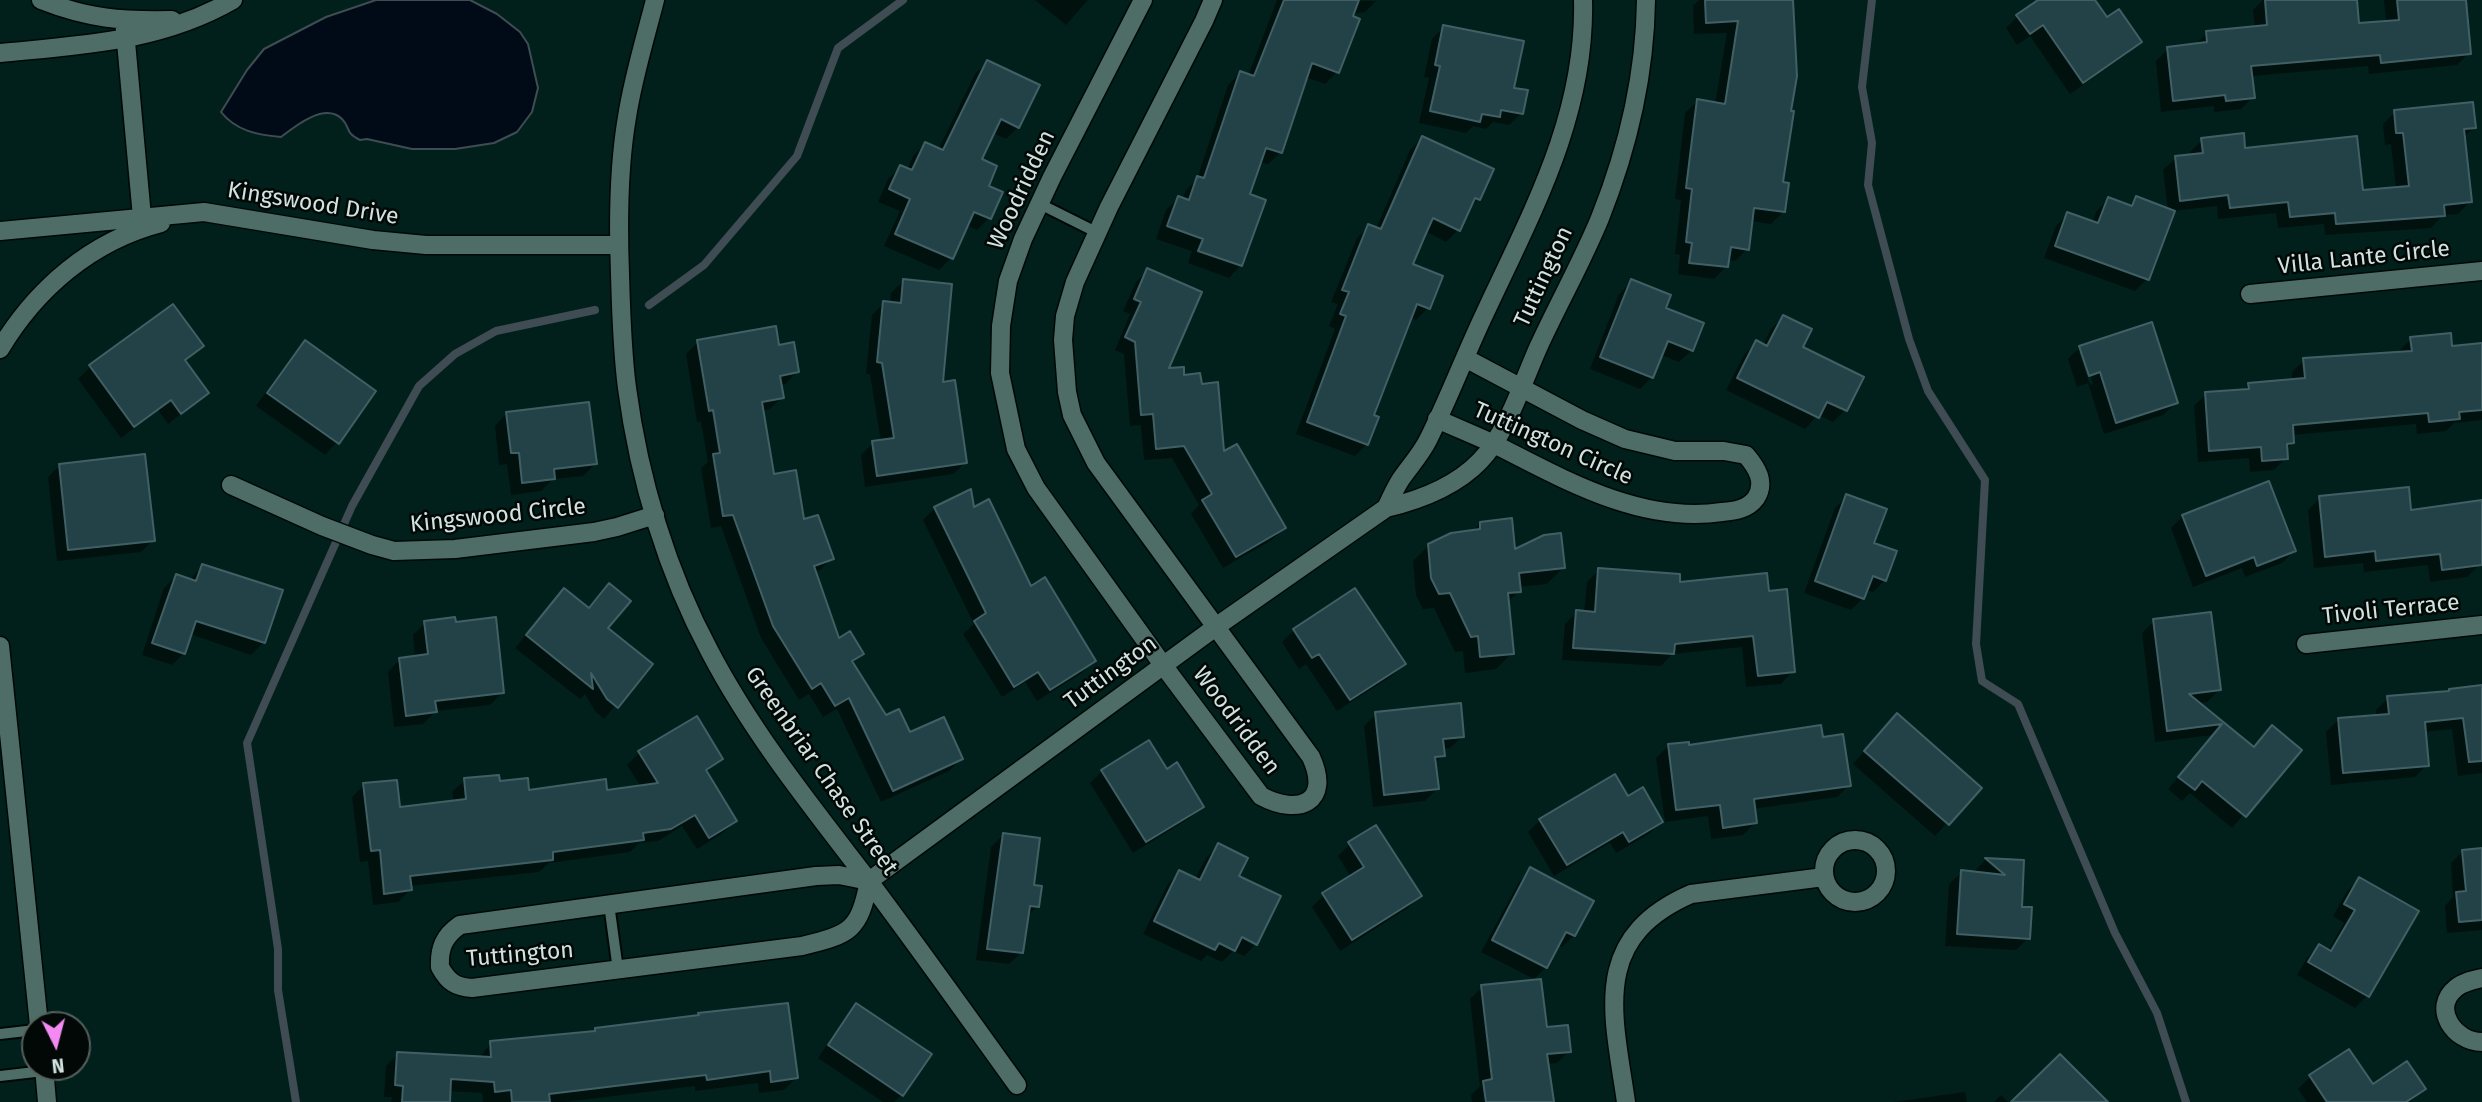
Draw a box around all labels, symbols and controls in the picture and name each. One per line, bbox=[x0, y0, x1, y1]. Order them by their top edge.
street label: Woodridden bbox=[982, 126, 1062, 254]
street label: Kingswood Drive bbox=[225, 177, 401, 231]
street label: Tuttington bbox=[1509, 222, 1579, 332]
street label: Villa Lante Circle bbox=[2277, 235, 2451, 281]
street label: Tuttington Circle bbox=[1469, 397, 1637, 491]
street label: Kingswood Circle bbox=[409, 493, 587, 539]
street label: Tivoli Terrace bbox=[2321, 589, 2461, 631]
street label: Tuttington bbox=[1059, 630, 1163, 716]
street label: Woodridden bbox=[1186, 661, 1286, 781]
street label: Greenbriar Chase Street bbox=[739, 662, 903, 880]
street label: Tuttington bbox=[465, 937, 575, 973]
north arrow bbox=[21, 1011, 91, 1081]
text: N bbox=[51, 1053, 66, 1077]

